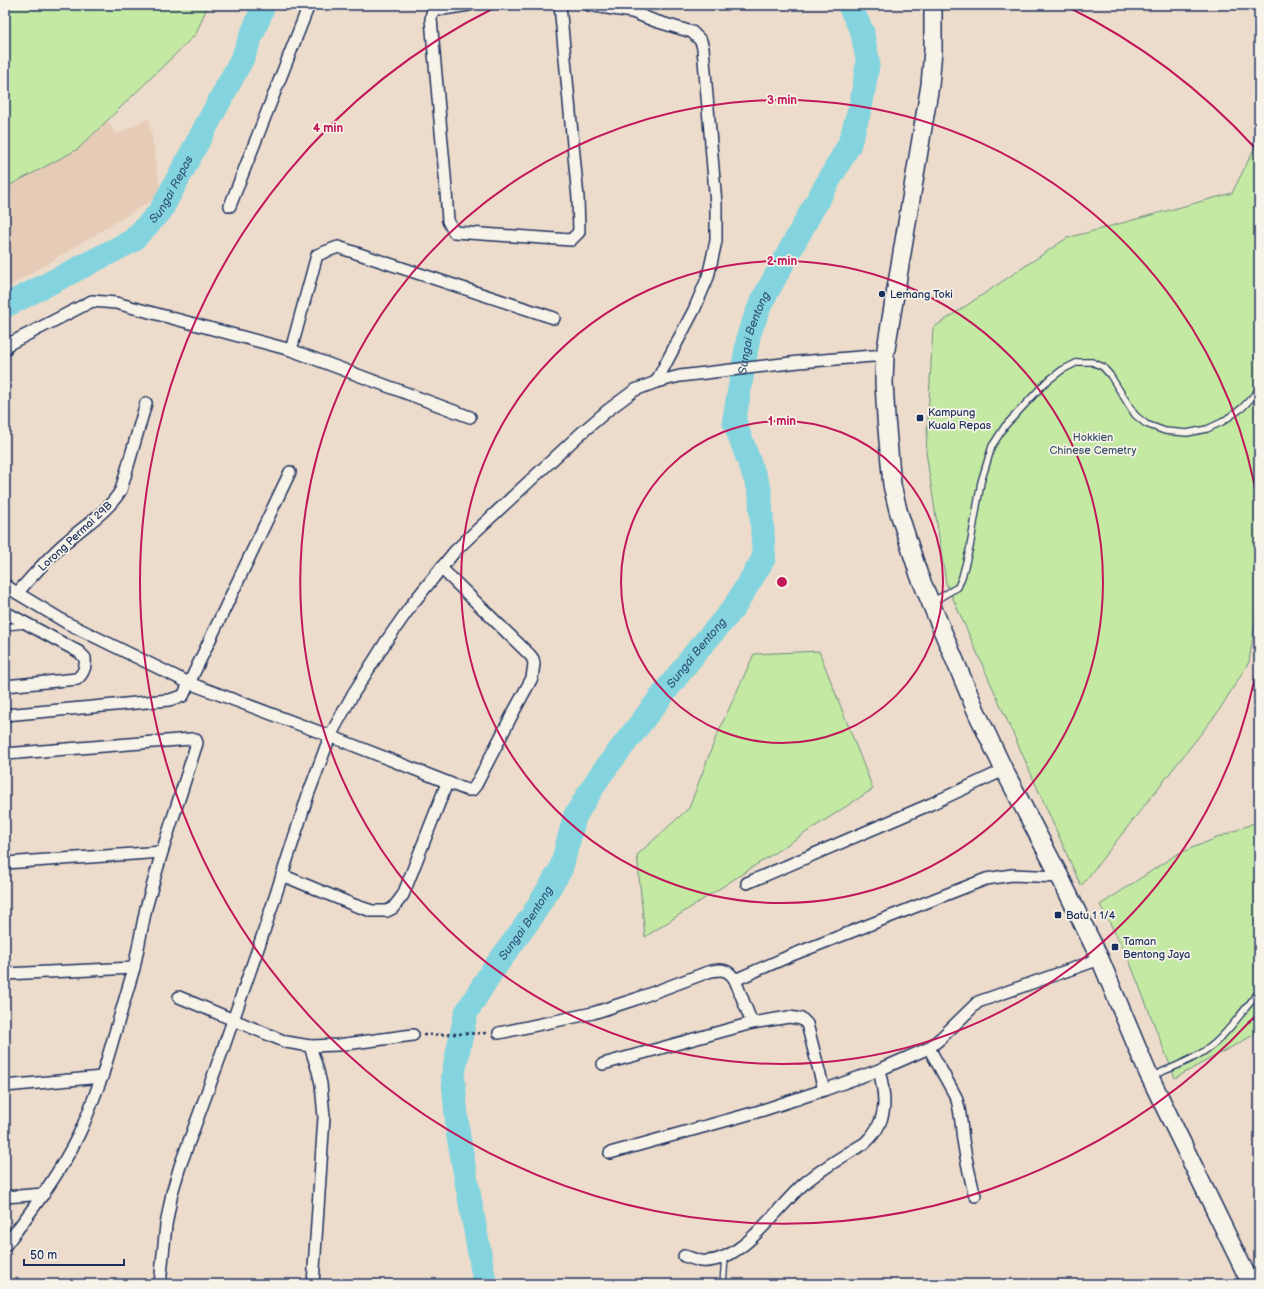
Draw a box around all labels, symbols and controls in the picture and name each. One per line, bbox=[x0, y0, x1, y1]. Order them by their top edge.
text: 3 min bbox=[767, 93, 797, 108]
text: 4 min bbox=[313, 121, 343, 136]
water label: Sungai Repas bbox=[146, 153, 197, 227]
text: 2 min bbox=[767, 254, 797, 269]
place label: Lemang Toki bbox=[890, 288, 953, 301]
water label: Sungai Bentong bbox=[735, 289, 774, 376]
marker: Lemang Toki bbox=[877, 289, 887, 299]
place label: Kampung Kuala Repas bbox=[928, 406, 992, 432]
marker: Kampung Kuala Repas bbox=[915, 413, 925, 423]
text: 1 min bbox=[768, 414, 796, 429]
park label: Hokkien Chinese Cemetry bbox=[1050, 431, 1137, 457]
street label: Lorong Permai 29B bbox=[36, 499, 115, 574]
centre of rings bbox=[775, 575, 789, 589]
water label: Sungai Bentong bbox=[664, 615, 730, 691]
water label: Sungai Bentong bbox=[496, 883, 557, 963]
place label: Batu 1 1/4 bbox=[1066, 909, 1116, 922]
marker: Batu 1 1/4 bbox=[1053, 910, 1063, 920]
place label: Taman Bentong Jaya bbox=[1123, 935, 1190, 961]
marker: Taman Bentong Jaya bbox=[1110, 942, 1120, 952]
scale bar bbox=[24, 1241, 124, 1267]
text: 50 m bbox=[30, 1248, 57, 1263]

